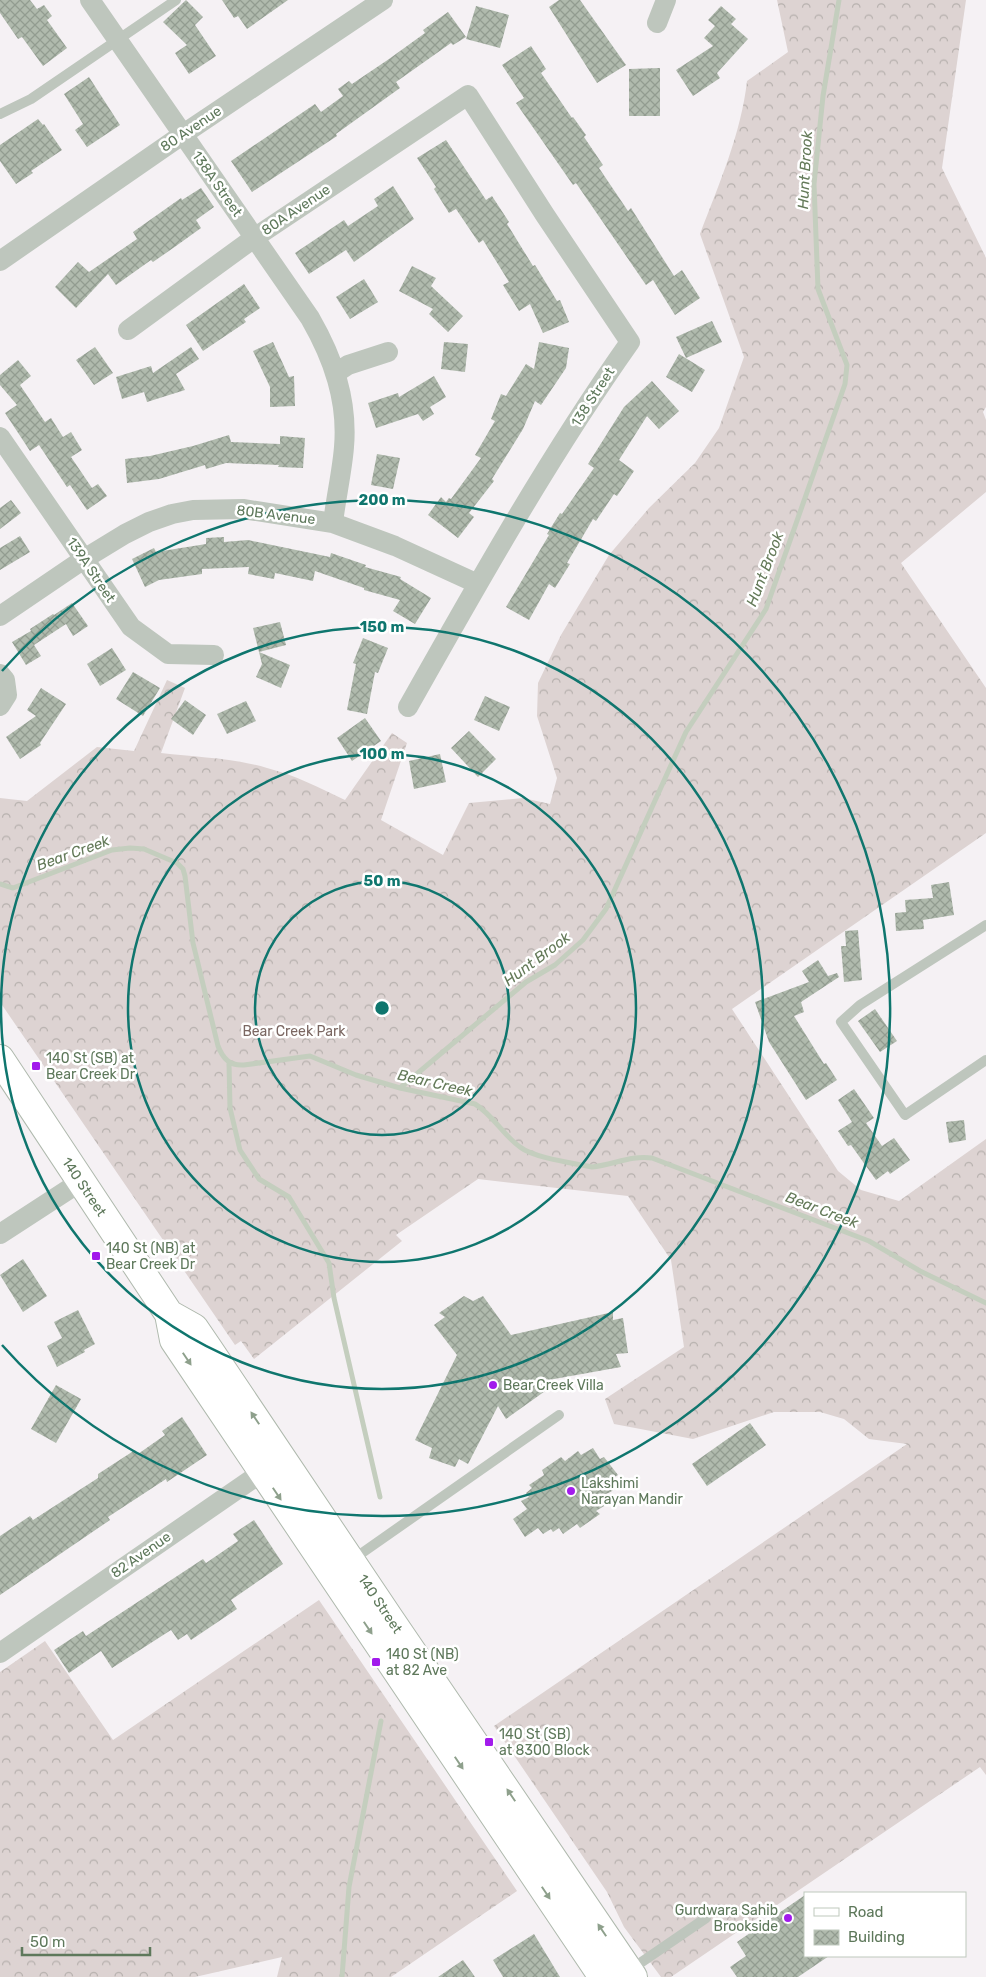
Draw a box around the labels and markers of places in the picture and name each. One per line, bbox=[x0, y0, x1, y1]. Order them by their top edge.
centre of rings bbox=[373, 999, 391, 1017]
place label: 140 St (SB) at Bear Creek Dr bbox=[46, 1050, 136, 1083]
marker: 140 St (SB) at Bear Creek Dr bbox=[30, 1060, 42, 1072]
place label: 140 St (NB) at Bear Creek Dr bbox=[106, 1240, 196, 1273]
marker: 140 St (NB) at Bear Creek Dr bbox=[90, 1250, 102, 1262]
place label: Bear Creek Villa bbox=[503, 1377, 604, 1394]
marker: Bear Creek Villa bbox=[487, 1379, 499, 1391]
place label: Lakshimi Narayan Mandir bbox=[581, 1475, 683, 1508]
marker: Lakshimi Narayan Mandir bbox=[565, 1485, 577, 1497]
place label: 140 St (NB) at 82 Ave bbox=[386, 1646, 459, 1679]
marker: 140 St (NB) at 82 Ave bbox=[370, 1656, 382, 1668]
place label: 140 St (SB) at 8300 Block bbox=[499, 1726, 591, 1759]
marker: 140 St (SB) at 8300 Block bbox=[483, 1736, 495, 1748]
place label: Gurdwara Sahib Brookside bbox=[675, 1902, 778, 1935]
marker: Gurdwara Sahib Brookside bbox=[782, 1912, 794, 1924]

